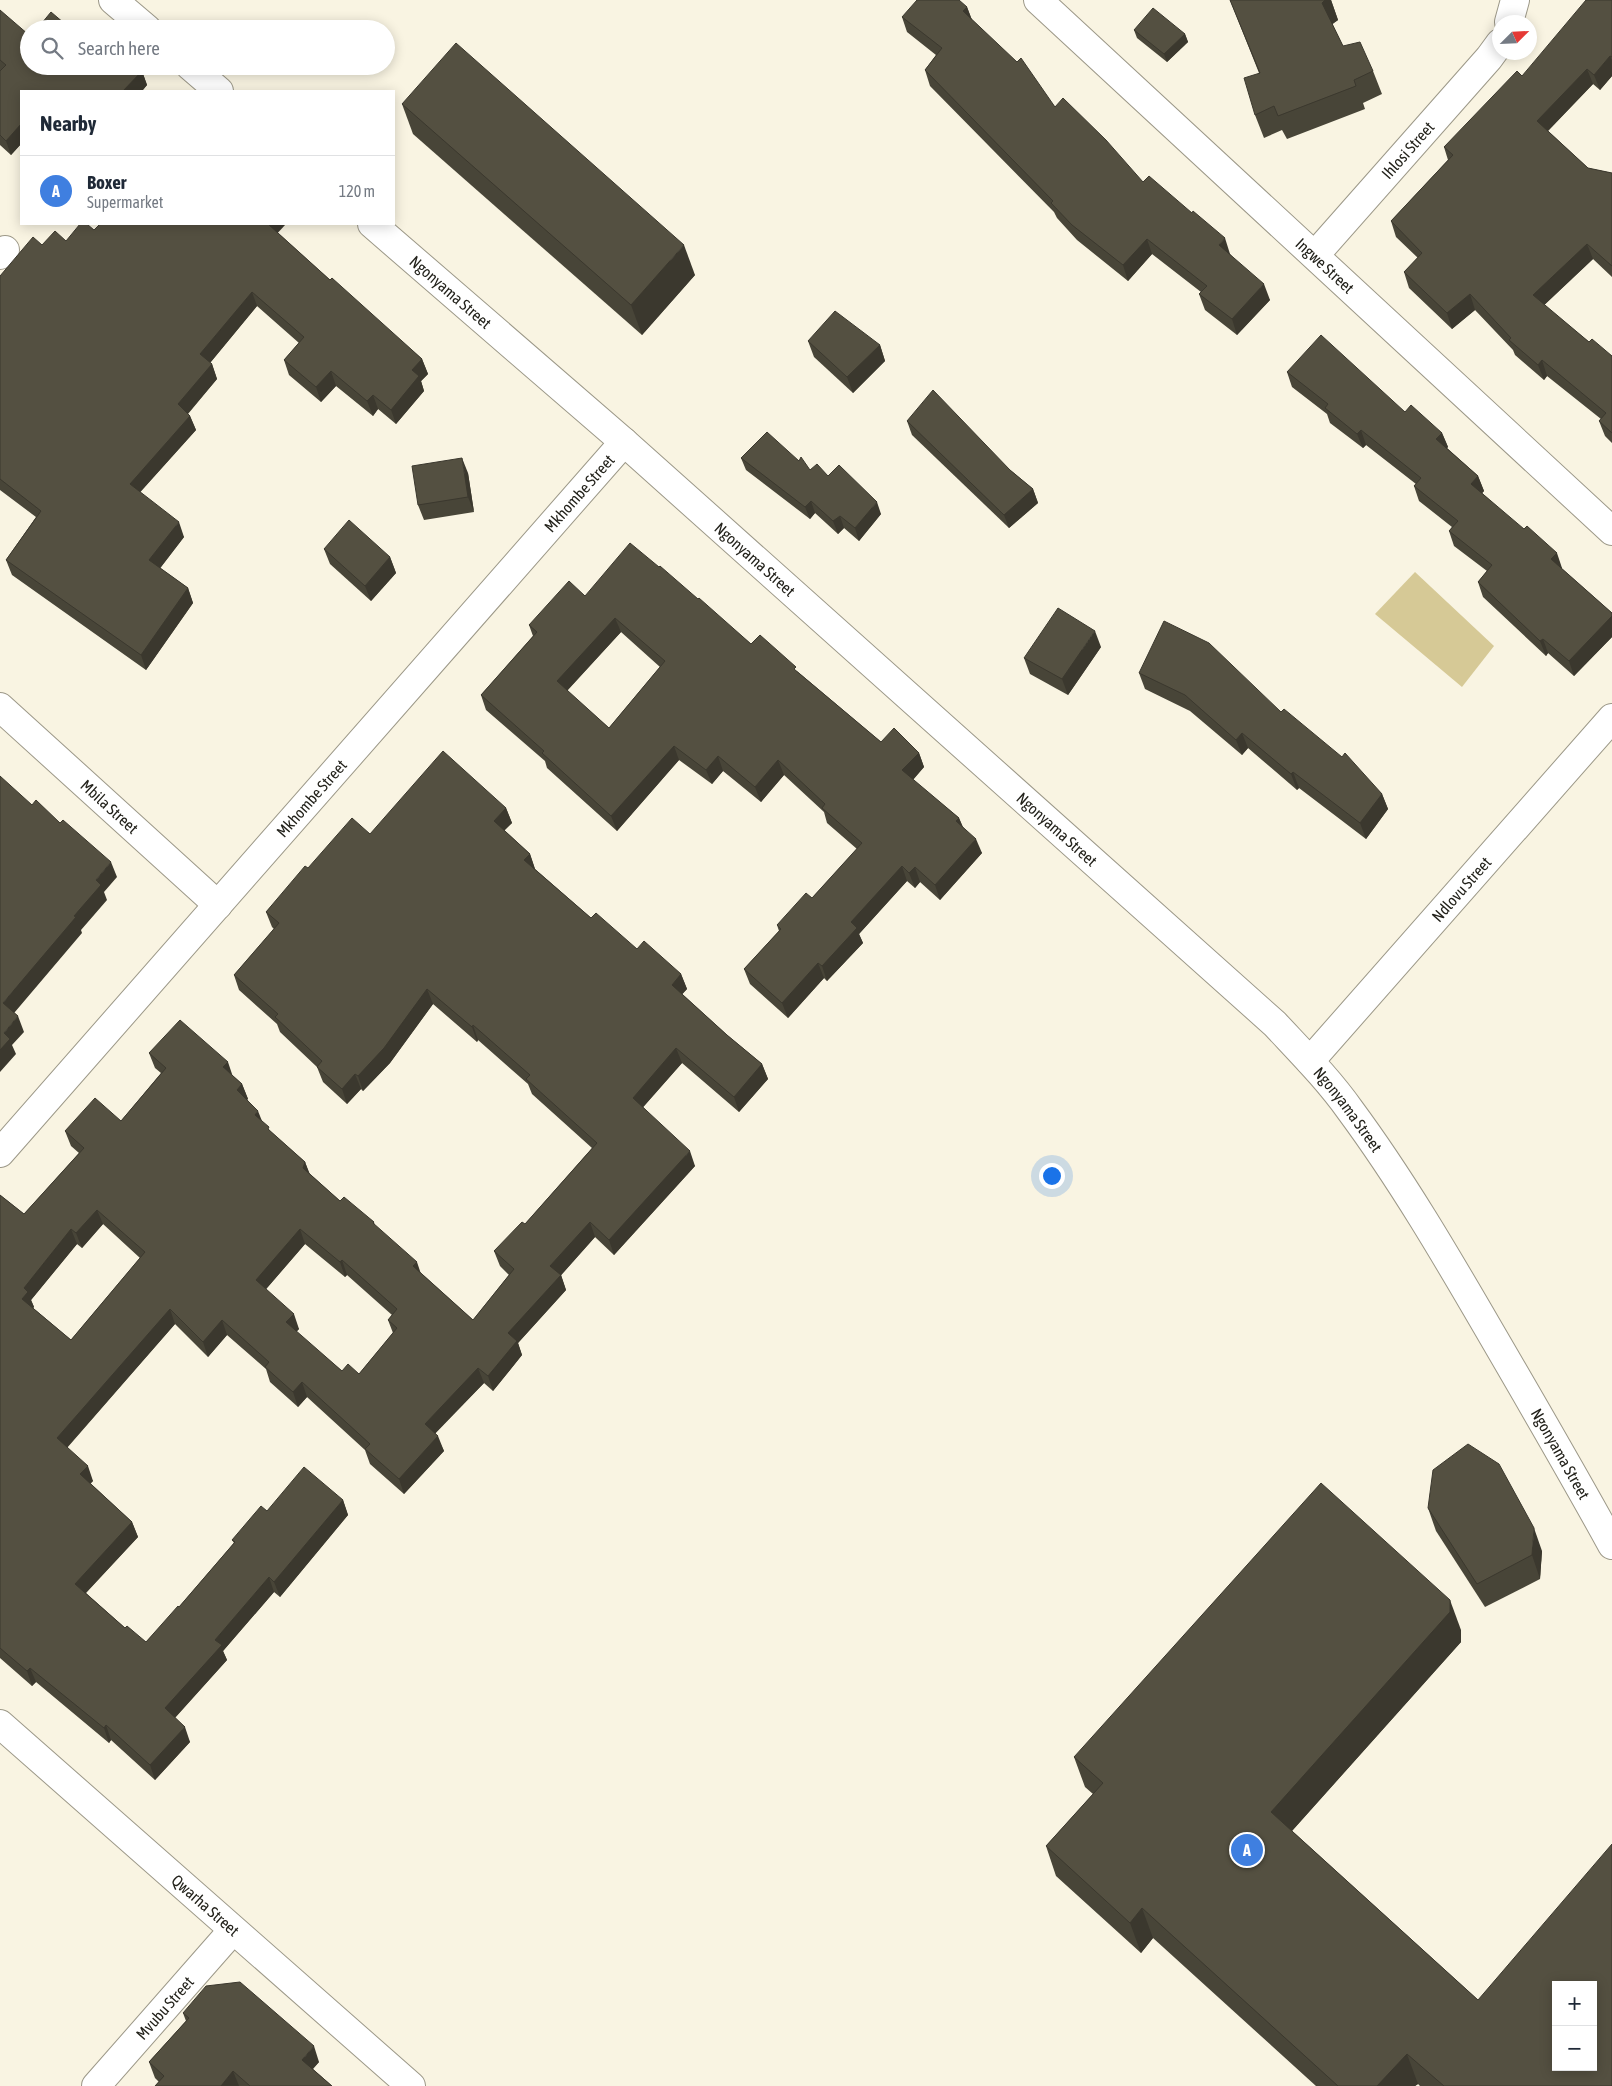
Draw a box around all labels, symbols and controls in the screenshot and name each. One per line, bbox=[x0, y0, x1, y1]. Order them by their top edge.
north arrow bbox=[1492, 15, 1537, 60]
search box bbox=[20, 20, 395, 75]
icon: search bbox=[38, 34, 66, 62]
text: Search here bbox=[78, 37, 160, 59]
text: Nearby bbox=[40, 111, 96, 135]
street label: Ihlosi Street bbox=[1378, 118, 1438, 182]
text: Boxer bbox=[87, 171, 126, 193]
text: A bbox=[52, 182, 60, 200]
text: 120 m bbox=[339, 182, 375, 200]
text: Supermarket bbox=[87, 193, 163, 211]
street label: Ingwe Street bbox=[1292, 234, 1358, 297]
street label: Ngonyama Street bbox=[406, 252, 495, 332]
street label: Mkhombe Street bbox=[540, 450, 618, 535]
street label: Ngonyama Street bbox=[711, 519, 799, 600]
street label: Mkhombe Street bbox=[273, 756, 350, 841]
street label: Mbila Street bbox=[77, 776, 142, 837]
street label: Ngonyama Street bbox=[1013, 789, 1101, 870]
street label: Ndlovu Street bbox=[1428, 853, 1495, 925]
street label: Ngonyama Street bbox=[1310, 1063, 1386, 1155]
your location bbox=[1039, 1163, 1065, 1189]
street label: Ngonyama Street bbox=[1528, 1405, 1594, 1503]
pin: A bbox=[1231, 1831, 1263, 1869]
street label: Qwarha Street bbox=[168, 1871, 243, 1940]
street label: Mvubu Street bbox=[132, 1972, 197, 2043]
map controls bbox=[1552, 1981, 1597, 2071]
button: + bbox=[1552, 1981, 1597, 2026]
button: − bbox=[1552, 2026, 1597, 2071]

